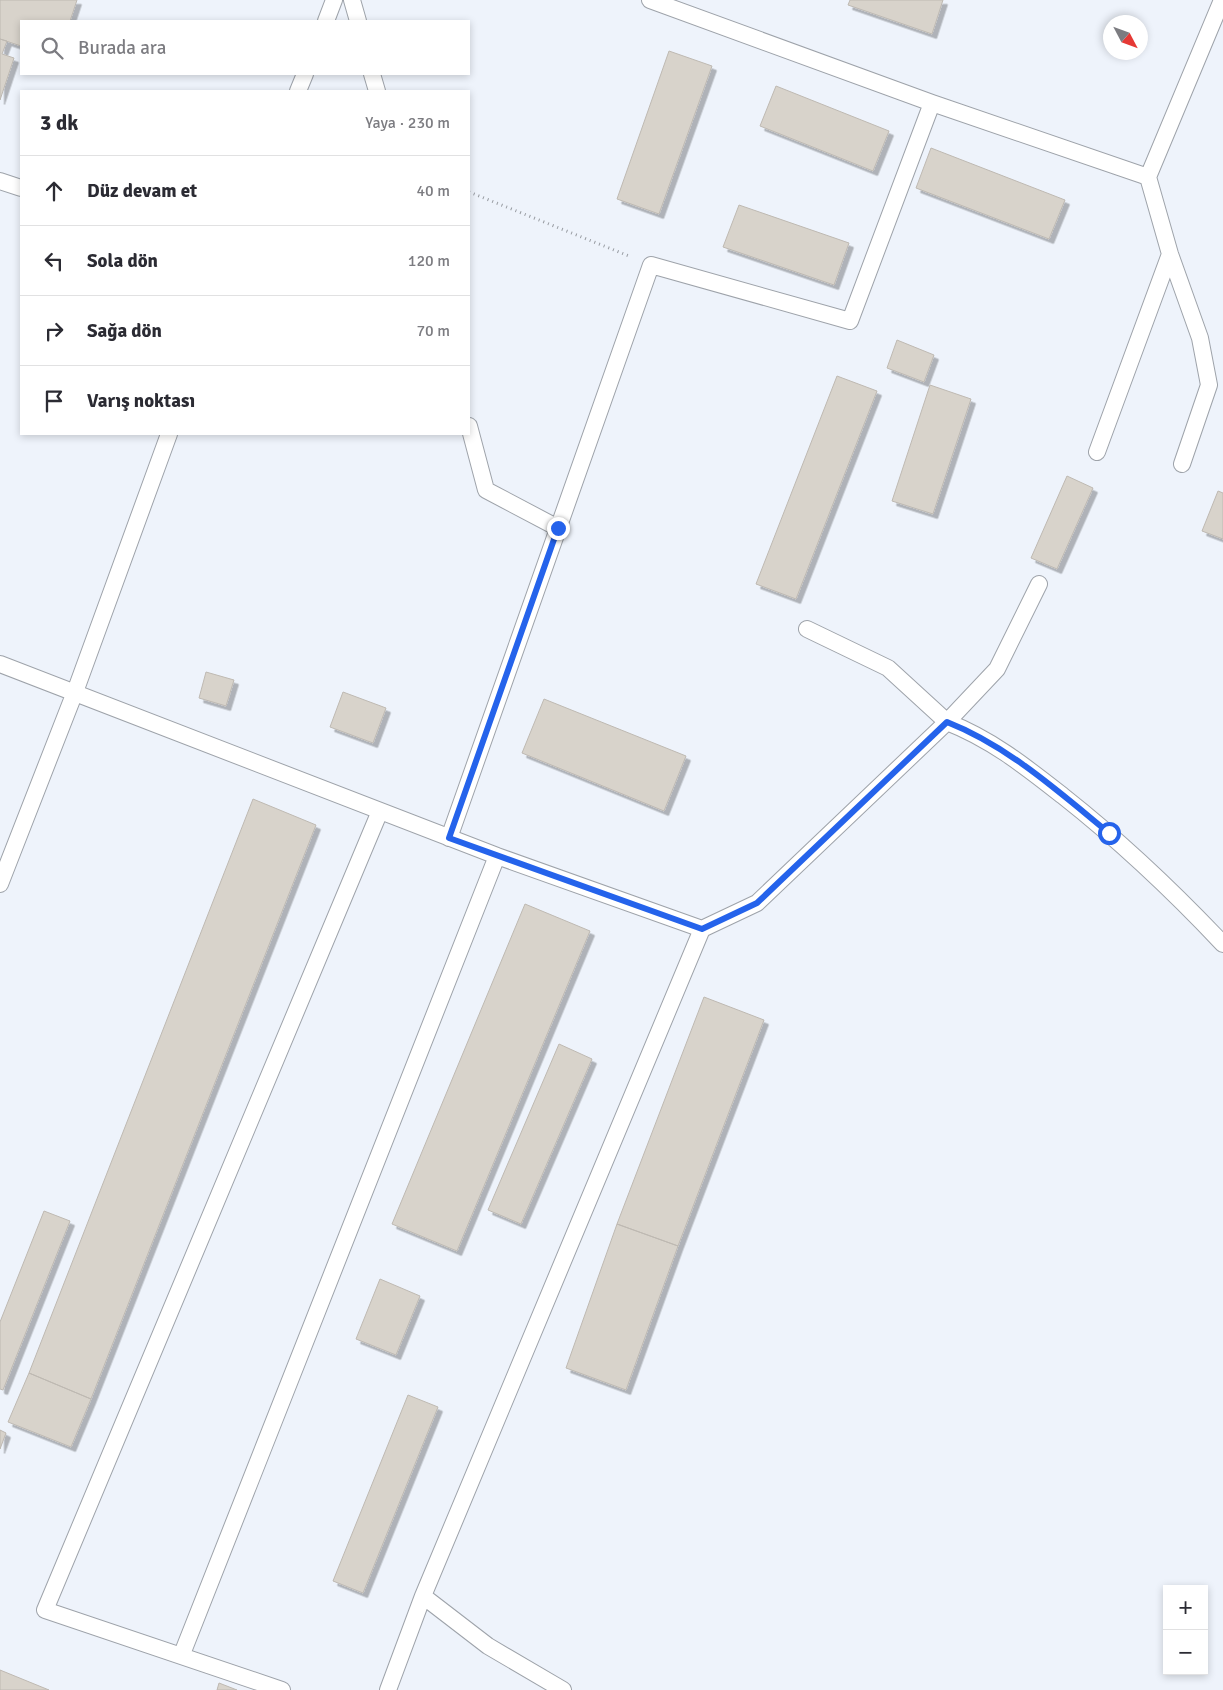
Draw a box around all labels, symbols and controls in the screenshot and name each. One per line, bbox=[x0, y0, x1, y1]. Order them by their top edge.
north arrow bbox=[1103, 15, 1148, 60]
search box bbox=[20, 20, 470, 75]
icon: search bbox=[38, 34, 66, 62]
text: Burada ara bbox=[78, 36, 166, 60]
text: 3 dk bbox=[40, 110, 78, 136]
text: Yaya · 230 m bbox=[365, 113, 450, 133]
icon: ahead bbox=[40, 177, 68, 205]
text: Düz devam et bbox=[87, 179, 197, 203]
text: 40 m bbox=[416, 181, 450, 201]
icon: left bbox=[40, 247, 68, 275]
text: Sola dön bbox=[87, 249, 158, 273]
text: 120 m bbox=[408, 251, 450, 271]
icon: right bbox=[40, 317, 68, 345]
text: Sağa dön bbox=[87, 319, 162, 343]
text: 70 m bbox=[416, 321, 450, 341]
icon: arrive bbox=[40, 387, 68, 415]
text: Varış noktası bbox=[87, 389, 195, 413]
route end bbox=[547, 517, 570, 540]
route start bbox=[1098, 822, 1121, 845]
map controls bbox=[1163, 1585, 1208, 1675]
button: + bbox=[1163, 1585, 1208, 1630]
button: − bbox=[1163, 1630, 1208, 1675]

